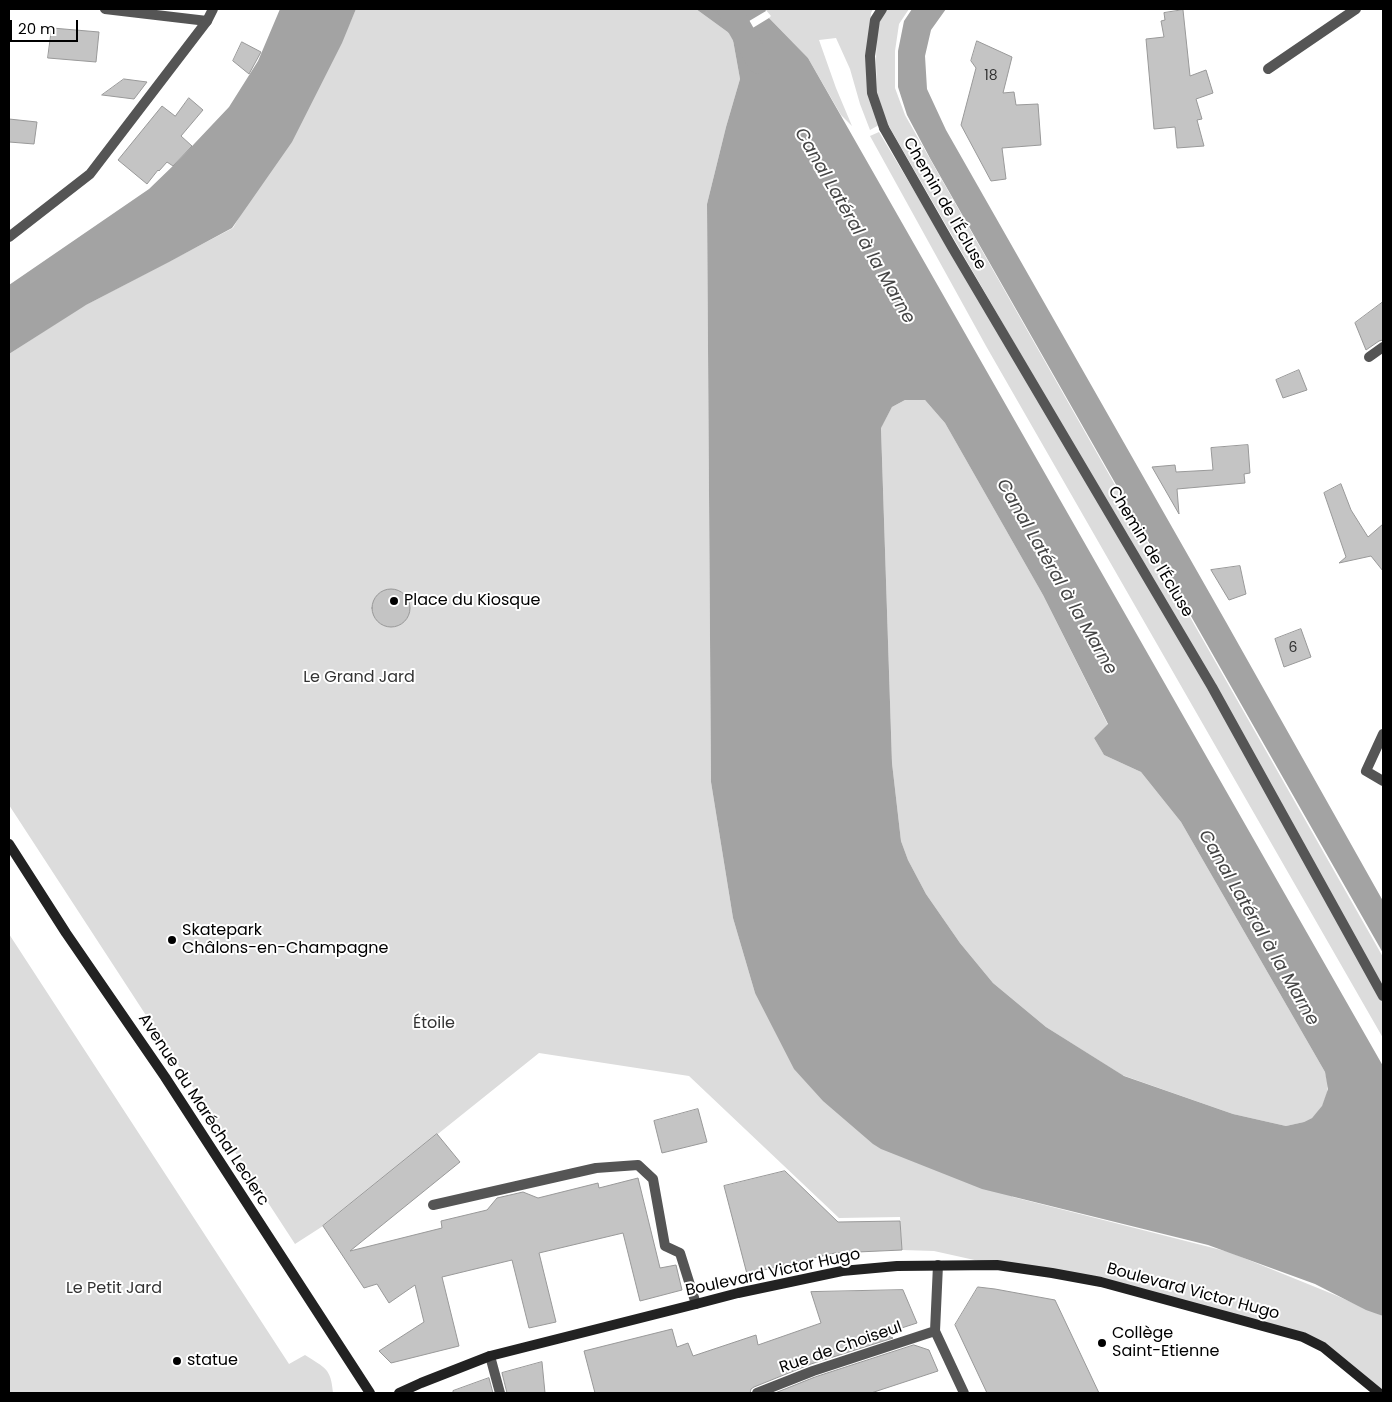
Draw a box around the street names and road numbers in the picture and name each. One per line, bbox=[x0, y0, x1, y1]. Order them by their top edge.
street label: Chemin de l'Écluse bbox=[898, 135, 990, 273]
street label: Chemin de l'Écluse bbox=[1103, 483, 1197, 621]
street label: Avenue du Maréchal Leclerc bbox=[134, 1010, 272, 1210]
street label: Boulevard Victor Hugo bbox=[684, 1245, 862, 1301]
street label: Boulevard Victor Hugo bbox=[1104, 1260, 1282, 1324]
street label: Rue de Choiseul bbox=[777, 1318, 905, 1378]

